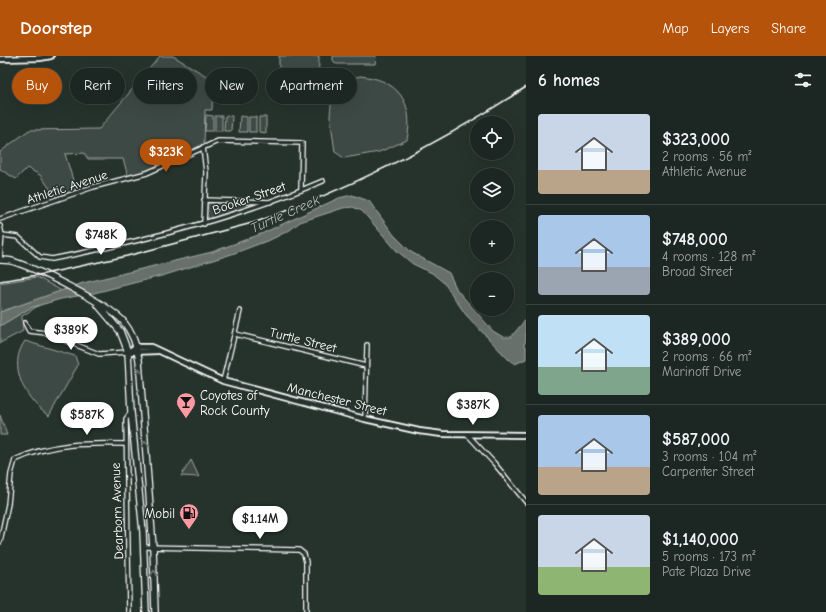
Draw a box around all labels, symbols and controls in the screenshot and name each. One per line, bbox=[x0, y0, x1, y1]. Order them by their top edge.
text: Doorstep bbox=[20, 17, 92, 39]
text: Map bbox=[662, 20, 689, 37]
text: Layers bbox=[711, 20, 749, 37]
text: Share bbox=[771, 20, 806, 37]
chip: Buy bbox=[12, 68, 62, 104]
chip: Rent bbox=[70, 68, 125, 104]
chip: Filters bbox=[133, 68, 197, 104]
chip: New bbox=[205, 68, 258, 104]
chip: Apartment bbox=[266, 68, 357, 104]
icon: filters bbox=[792, 69, 814, 91]
text: 6 homes bbox=[538, 71, 600, 90]
map controls bbox=[470, 116, 514, 316]
button: locate bbox=[470, 116, 514, 160]
icon: home bbox=[570, 130, 618, 178]
text: $323,000 bbox=[662, 130, 730, 149]
pin: $323K bbox=[138, 139, 194, 173]
text: $323K bbox=[149, 144, 183, 159]
text: 2 rooms · 56 m² bbox=[662, 149, 751, 164]
text: Athletic Avenue bbox=[662, 164, 746, 179]
street label: Athletic Avenue bbox=[25, 167, 110, 207]
button: layers bbox=[470, 168, 514, 212]
street label: Booker Street bbox=[210, 178, 289, 218]
water label: Turtle Creek bbox=[248, 191, 322, 237]
button: + bbox=[470, 220, 514, 264]
pin: $748K bbox=[73, 222, 129, 256]
text: $748K bbox=[85, 227, 117, 242]
text: $748,000 bbox=[662, 230, 728, 249]
icon: home bbox=[570, 231, 618, 279]
text: 4 rooms · 128 m² bbox=[662, 249, 755, 264]
text: Broad Street bbox=[662, 264, 732, 279]
button: − bbox=[470, 272, 514, 316]
pin: $389K bbox=[43, 317, 99, 351]
text: $389K bbox=[53, 322, 89, 337]
street label: Turtle Street bbox=[268, 324, 339, 356]
text: $389,000 bbox=[662, 330, 731, 349]
icon: home bbox=[570, 331, 618, 379]
text: 2 rooms · 66 m² bbox=[662, 349, 751, 364]
text: Marinoff Drive bbox=[662, 364, 741, 379]
one-way arrow bbox=[135, 368, 144, 374]
street label: Manchester Street bbox=[286, 379, 389, 419]
place label: Coyotes of Rock County bbox=[200, 388, 270, 418]
bar icon: Coyotes of Rock County bbox=[175, 391, 197, 419]
pin: $387K bbox=[445, 392, 501, 426]
text: $387K bbox=[456, 397, 490, 412]
pin: $587K bbox=[59, 402, 115, 436]
text: $587K bbox=[70, 407, 104, 422]
text: $587,000 bbox=[662, 430, 730, 449]
icon: home bbox=[570, 431, 618, 479]
one-way arrow bbox=[140, 441, 149, 447]
text: 3 rooms · 104 m² bbox=[662, 449, 756, 464]
street label: Dearborn Avenue bbox=[108, 462, 126, 560]
text: Carpenter Street bbox=[662, 464, 754, 479]
fuel station icon: Mobil bbox=[178, 502, 200, 530]
place label: Mobil bbox=[144, 506, 175, 521]
pin: $1.14M bbox=[227, 506, 293, 540]
text: $1.14M bbox=[242, 511, 278, 526]
text: $1,140,000 bbox=[662, 530, 739, 549]
icon: home bbox=[570, 531, 618, 579]
text: 5 rooms · 173 m² bbox=[662, 549, 755, 564]
text: Pate Plaza Drive bbox=[662, 564, 751, 579]
one-way arrow bbox=[150, 570, 158, 576]

